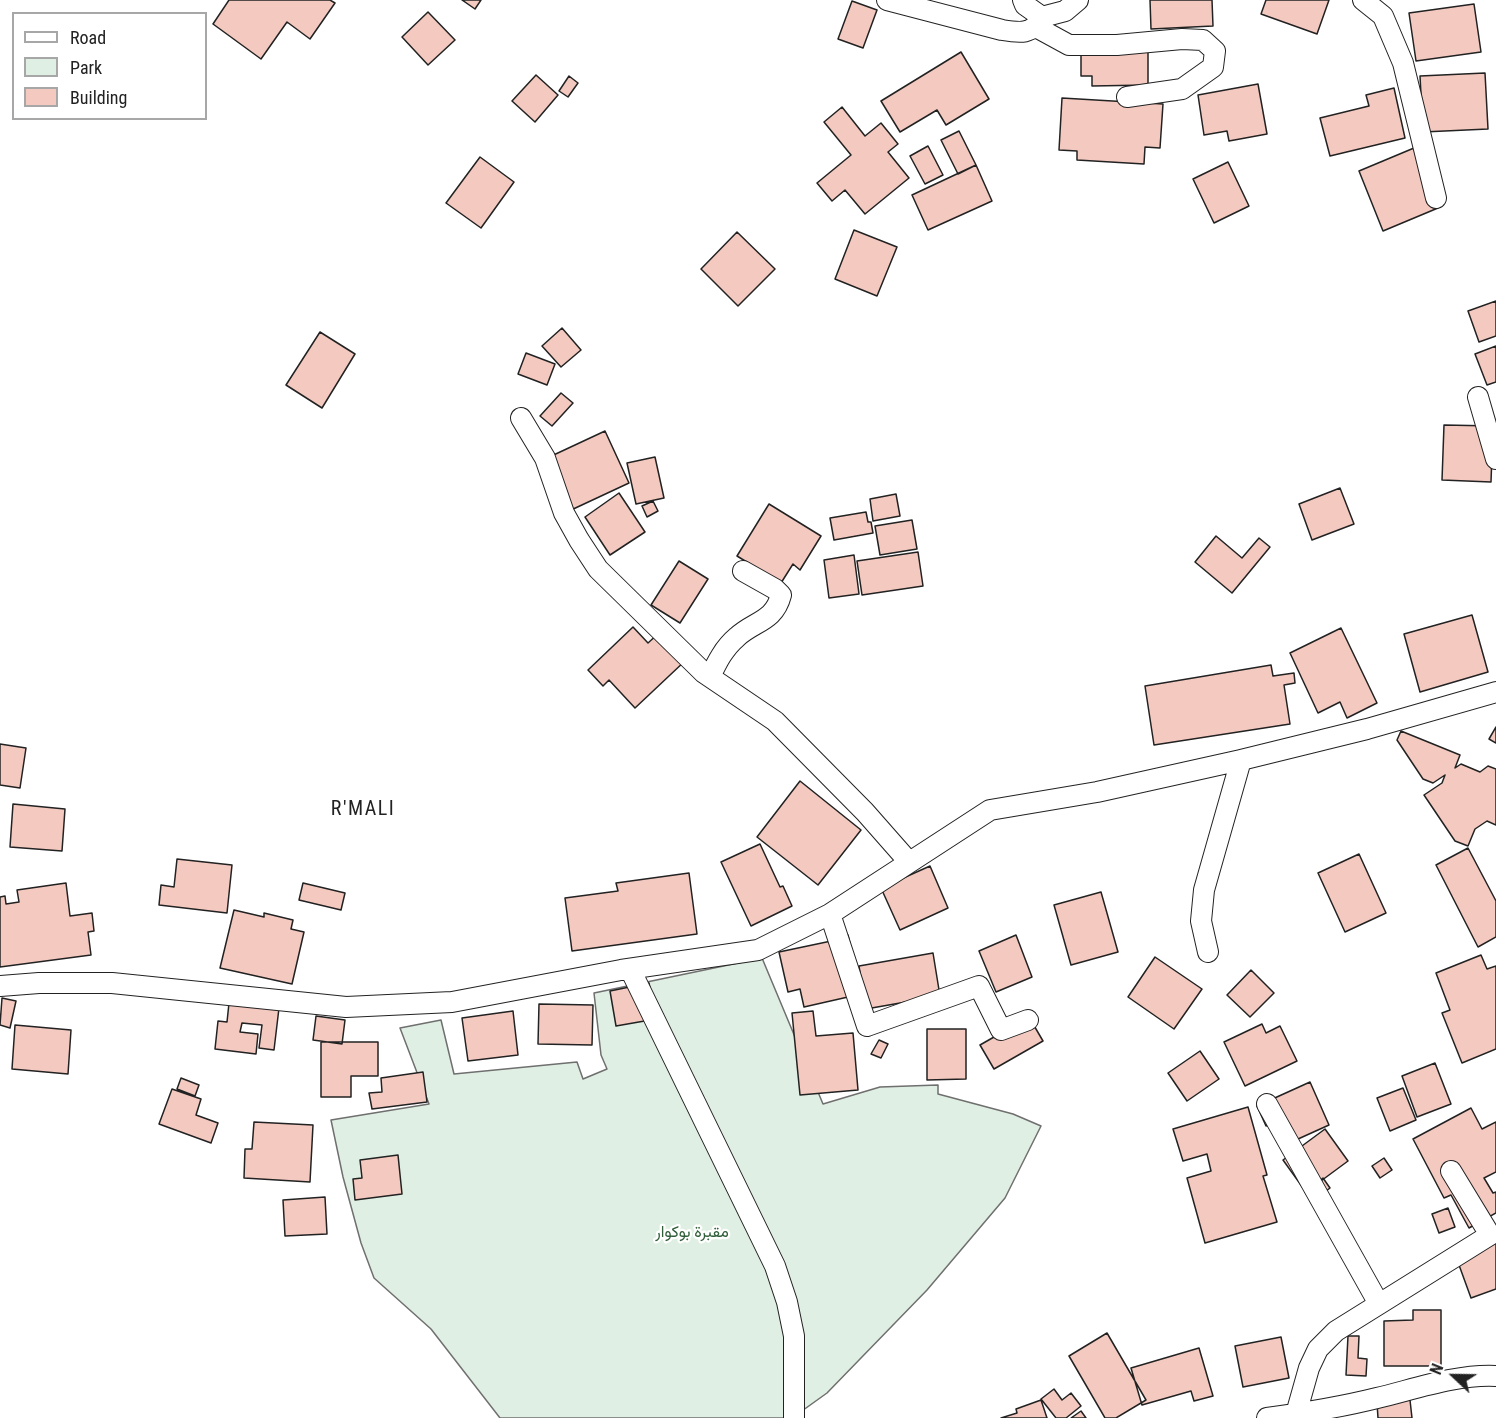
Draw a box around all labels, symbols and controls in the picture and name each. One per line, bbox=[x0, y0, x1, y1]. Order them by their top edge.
legend bbox=[12, 12, 207, 120]
text: Road bbox=[70, 27, 106, 48]
text: Park bbox=[70, 57, 102, 78]
text: Building bbox=[70, 87, 127, 108]
district label: R'MALI bbox=[331, 798, 395, 822]
park label: مقبرة بوكوار bbox=[655, 1223, 729, 1243]
north arrow bbox=[1424, 1346, 1484, 1406]
text: N bbox=[1426, 1361, 1447, 1377]

